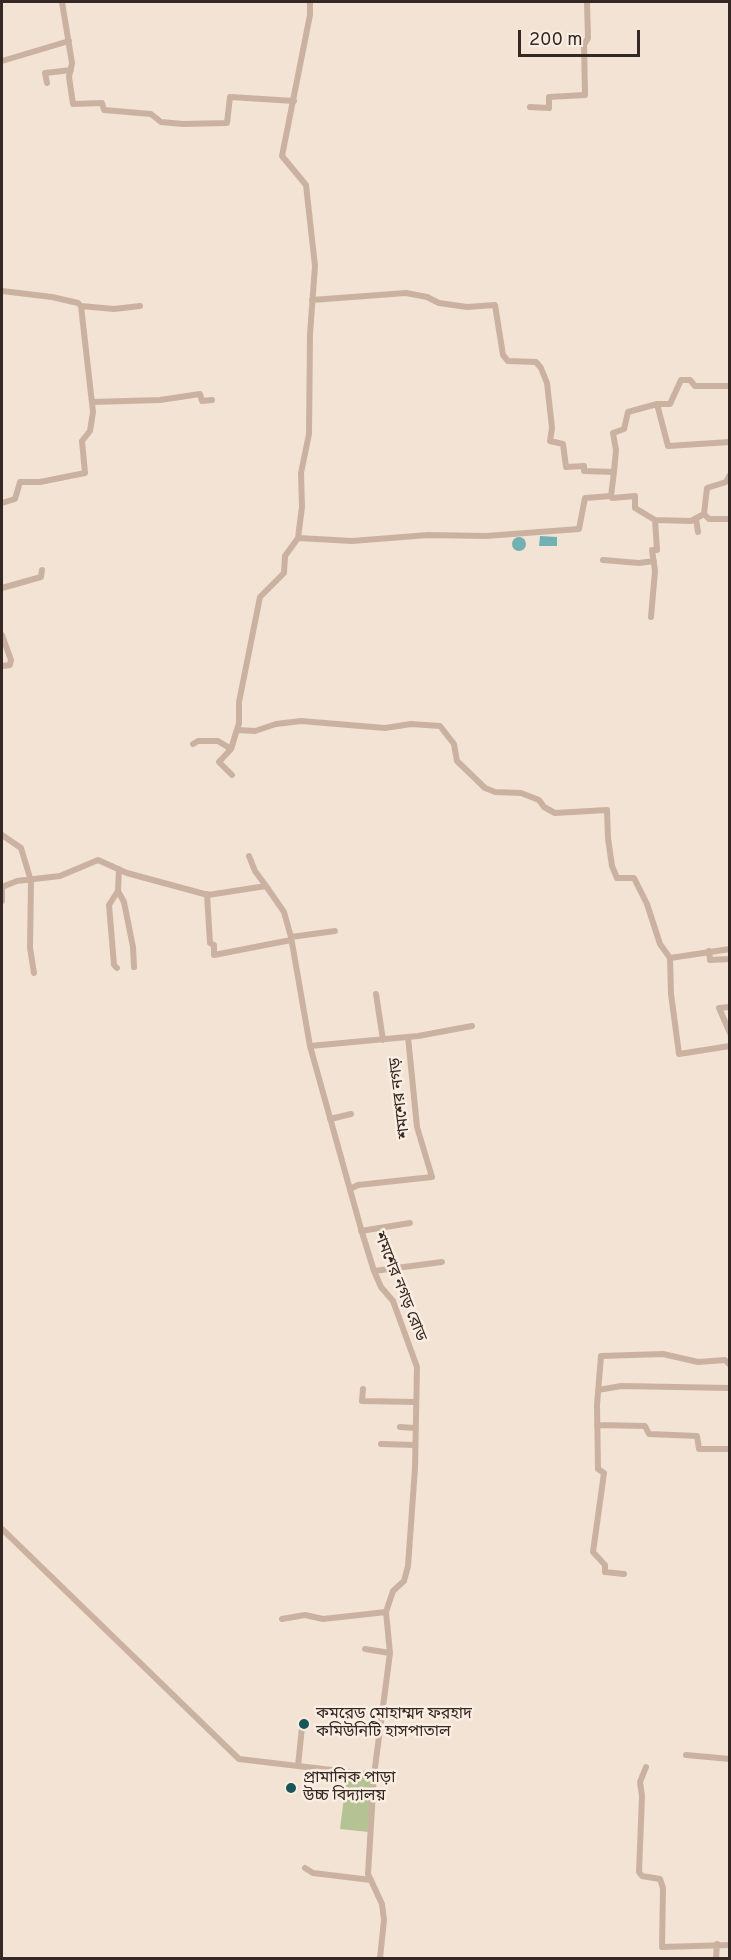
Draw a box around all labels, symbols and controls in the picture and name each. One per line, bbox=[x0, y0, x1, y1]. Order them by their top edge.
scale bar bbox=[521, 18, 642, 56]
text: 200 m bbox=[529, 29, 582, 52]
street label: শমশের নগড় bbox=[387, 1056, 415, 1140]
street label: শমশের নগড় রোড bbox=[368, 1230, 430, 1344]
place label: কমরেড মোহাম্মদ ফরহাদ কমিউনিটি হাসপাতাল bbox=[316, 1705, 472, 1743]
marker: কমরেড মোহাম্মদ ফরহাদ কমিউনিটি হাসপাতাল bbox=[297, 1717, 311, 1731]
place label: প্রামানিক পাড়া উচ্চ বিদ্যালয় bbox=[303, 1769, 395, 1807]
marker: প্রামানিক পাড়া উচ্চ বিদ্যালয় bbox=[284, 1781, 298, 1795]

